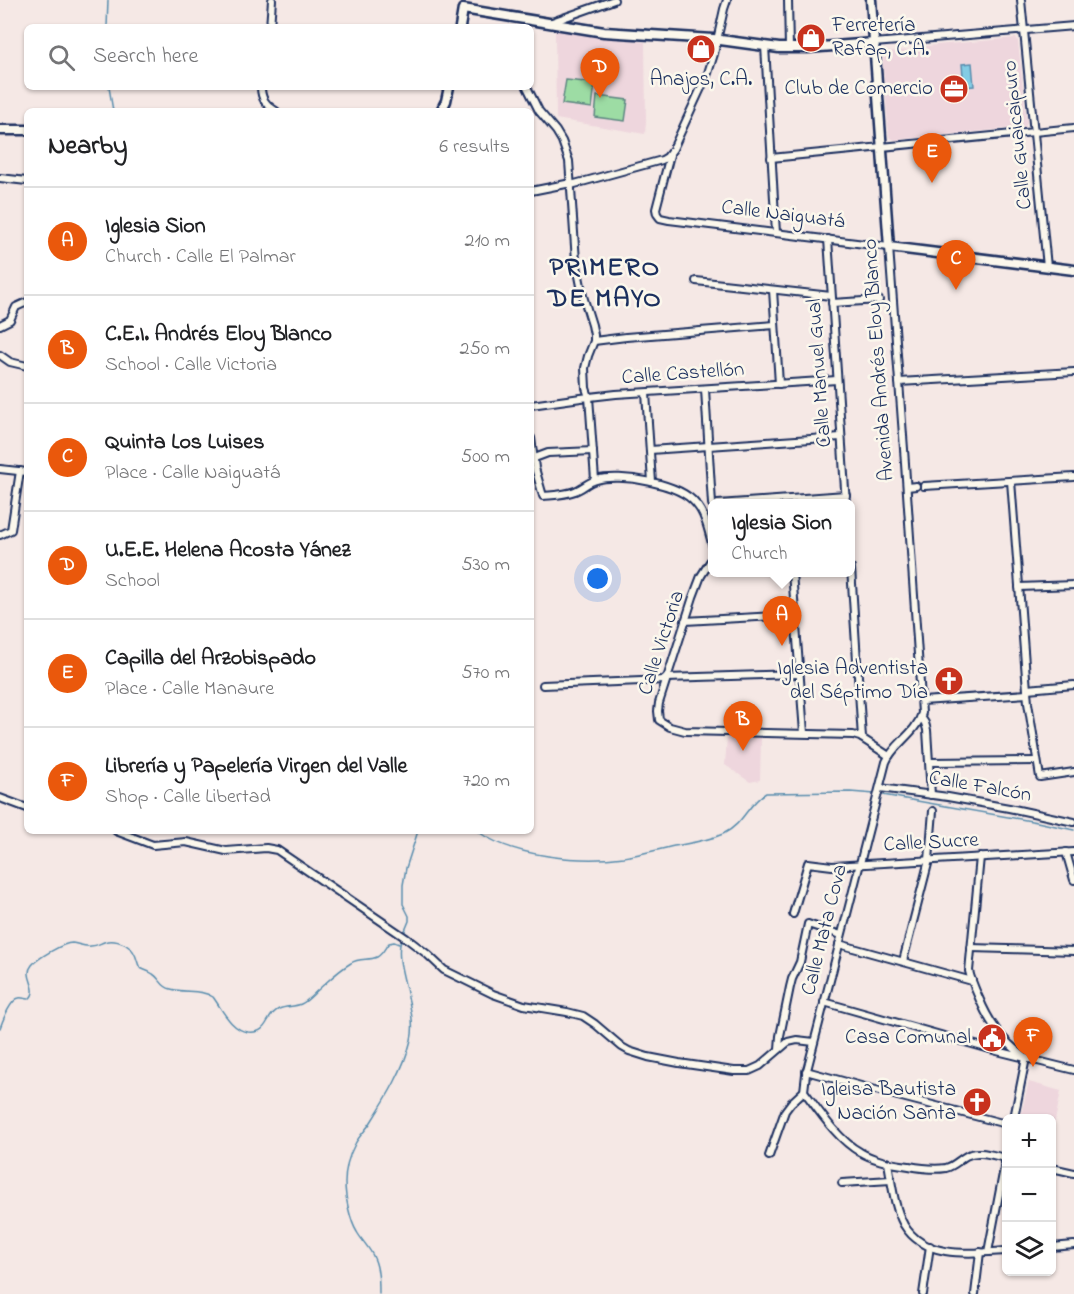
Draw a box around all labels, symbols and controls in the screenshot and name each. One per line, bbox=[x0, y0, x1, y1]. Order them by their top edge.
place label: Ferretería Rafap, C.A. bbox=[831, 11, 929, 65]
shop icon: Ferretería Rafap, C.A. bbox=[795, 22, 827, 54]
search box bbox=[24, 24, 534, 90]
shop icon: Anajos, C.A. bbox=[685, 33, 717, 65]
icon: search bbox=[45, 41, 78, 74]
text: Search here bbox=[93, 41, 198, 73]
pin: D bbox=[580, 48, 620, 98]
street label: Calle Guaicaipuro bbox=[995, 59, 1041, 211]
place label: Anajos, C.A. bbox=[650, 65, 752, 95]
office icon: Club de Comercio bbox=[938, 73, 970, 105]
place label: Club de Comercio bbox=[785, 74, 933, 104]
text: Nearby bbox=[48, 128, 127, 166]
text: 6 results bbox=[439, 133, 510, 162]
pin: E bbox=[912, 134, 952, 183]
street label: Calle Naiguatá bbox=[719, 193, 847, 239]
text: Iglesia Sion bbox=[105, 211, 206, 243]
text: A bbox=[61, 227, 74, 256]
text: 210 m bbox=[465, 227, 510, 256]
street label: Avenida Andrés Eloy Blanco bbox=[856, 238, 904, 482]
pin: C bbox=[936, 240, 976, 290]
text: Church · Calle El Palmar bbox=[105, 243, 296, 272]
district label: PRIMERO DE MAYO bbox=[546, 249, 662, 319]
street label: Calle Manuel Gual bbox=[800, 298, 840, 448]
text: C.E.I. Andrés Eloy Blanco bbox=[105, 319, 332, 351]
text: B bbox=[61, 335, 74, 364]
text: 250 m bbox=[459, 335, 510, 364]
text: School · Calle Victoria bbox=[105, 351, 277, 380]
street label: Calle Castellón bbox=[621, 355, 745, 393]
text: Quinta Los Luises bbox=[105, 427, 264, 459]
text: C bbox=[62, 443, 73, 472]
text: 500 m bbox=[461, 443, 510, 472]
text: Place · Calle Naiguatá bbox=[105, 459, 280, 488]
popup bbox=[708, 499, 855, 577]
text: Iglesia Sion bbox=[731, 508, 832, 540]
text: U.E.E. Helena Acosta Yánez bbox=[105, 535, 351, 567]
text: Church bbox=[731, 540, 788, 569]
text: D bbox=[60, 551, 75, 580]
text: 530 m bbox=[461, 551, 510, 580]
your location bbox=[583, 564, 612, 593]
text: School bbox=[105, 567, 160, 596]
street label: Calle Victoria bbox=[631, 587, 693, 699]
pin: A bbox=[762, 596, 802, 646]
text: Capilla del Arzobispado bbox=[105, 643, 316, 675]
place label: Iglesia Adventista del Séptimo Día bbox=[777, 654, 928, 708]
text: E bbox=[61, 659, 74, 688]
text: 570 m bbox=[461, 659, 510, 688]
church icon: Iglesia Adventista del Séptimo Día bbox=[933, 665, 965, 697]
text: Place · Calle Manaure bbox=[105, 675, 274, 704]
pin: B bbox=[724, 702, 762, 751]
text: Librería y Papelería Virgen del Valle bbox=[105, 751, 407, 783]
street label: Calle Falcón bbox=[926, 763, 1034, 811]
text: F bbox=[61, 767, 74, 796]
text: 720 m bbox=[463, 767, 510, 796]
text: Shop · Calle Libertad bbox=[105, 783, 271, 812]
street label: Calle Sucre bbox=[883, 825, 980, 860]
street label: Calle Mata Cova bbox=[794, 861, 856, 999]
pin: F bbox=[1014, 1018, 1052, 1067]
public building icon: Casa Comunal bbox=[976, 1022, 1008, 1054]
place label: Casa Comunal bbox=[845, 1023, 971, 1053]
place label: Igleisa Bautista Nación Santa bbox=[821, 1075, 956, 1129]
church icon: Igleisa Bautista Nación Santa bbox=[961, 1086, 993, 1118]
map controls bbox=[1002, 1114, 1056, 1276]
button: + bbox=[1002, 1114, 1056, 1168]
button: − bbox=[1002, 1168, 1056, 1222]
button: layers bbox=[1002, 1222, 1056, 1276]

